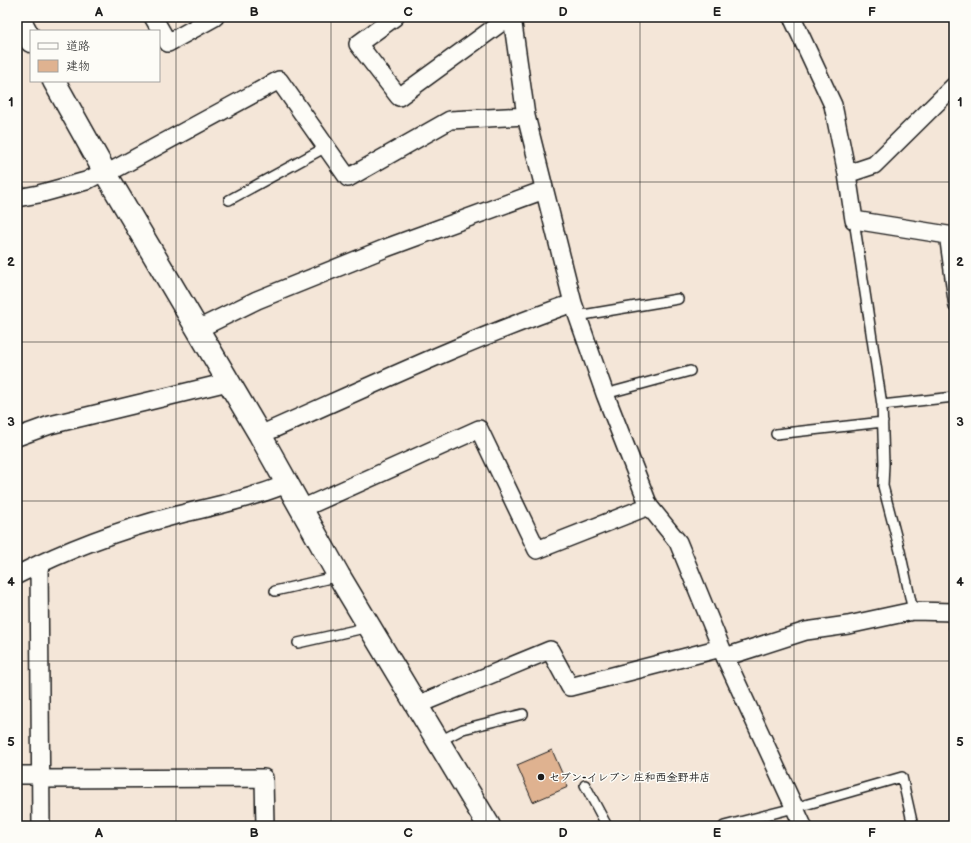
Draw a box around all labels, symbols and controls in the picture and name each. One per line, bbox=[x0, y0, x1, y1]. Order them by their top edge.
text: A bbox=[94, 4, 103, 20]
text: B bbox=[249, 4, 259, 20]
text: C bbox=[403, 4, 413, 20]
text: D bbox=[558, 4, 568, 20]
text: E bbox=[713, 4, 722, 20]
text: F bbox=[868, 4, 876, 20]
legend bbox=[30, 30, 160, 82]
text: 道路 bbox=[66, 39, 90, 54]
text: 建物 bbox=[66, 59, 90, 74]
text: 1 bbox=[8, 94, 14, 110]
text: 1 bbox=[957, 94, 963, 110]
text: 2 bbox=[7, 254, 15, 270]
text: 2 bbox=[956, 254, 964, 270]
text: 3 bbox=[7, 414, 15, 430]
text: 3 bbox=[956, 414, 964, 430]
text: 4 bbox=[7, 574, 15, 590]
text: 4 bbox=[956, 574, 964, 590]
text: 5 bbox=[7, 734, 15, 750]
text: 5 bbox=[956, 734, 964, 750]
place label: セブン-イレブン 庄和西金野井店 bbox=[549, 771, 710, 784]
marker: セブン-イレブン 庄和西金野井店 bbox=[536, 772, 546, 782]
text: A bbox=[94, 825, 103, 841]
text: B bbox=[249, 825, 259, 841]
text: C bbox=[403, 825, 413, 841]
text: D bbox=[558, 825, 568, 841]
text: E bbox=[713, 825, 722, 841]
text: F bbox=[868, 825, 876, 841]

